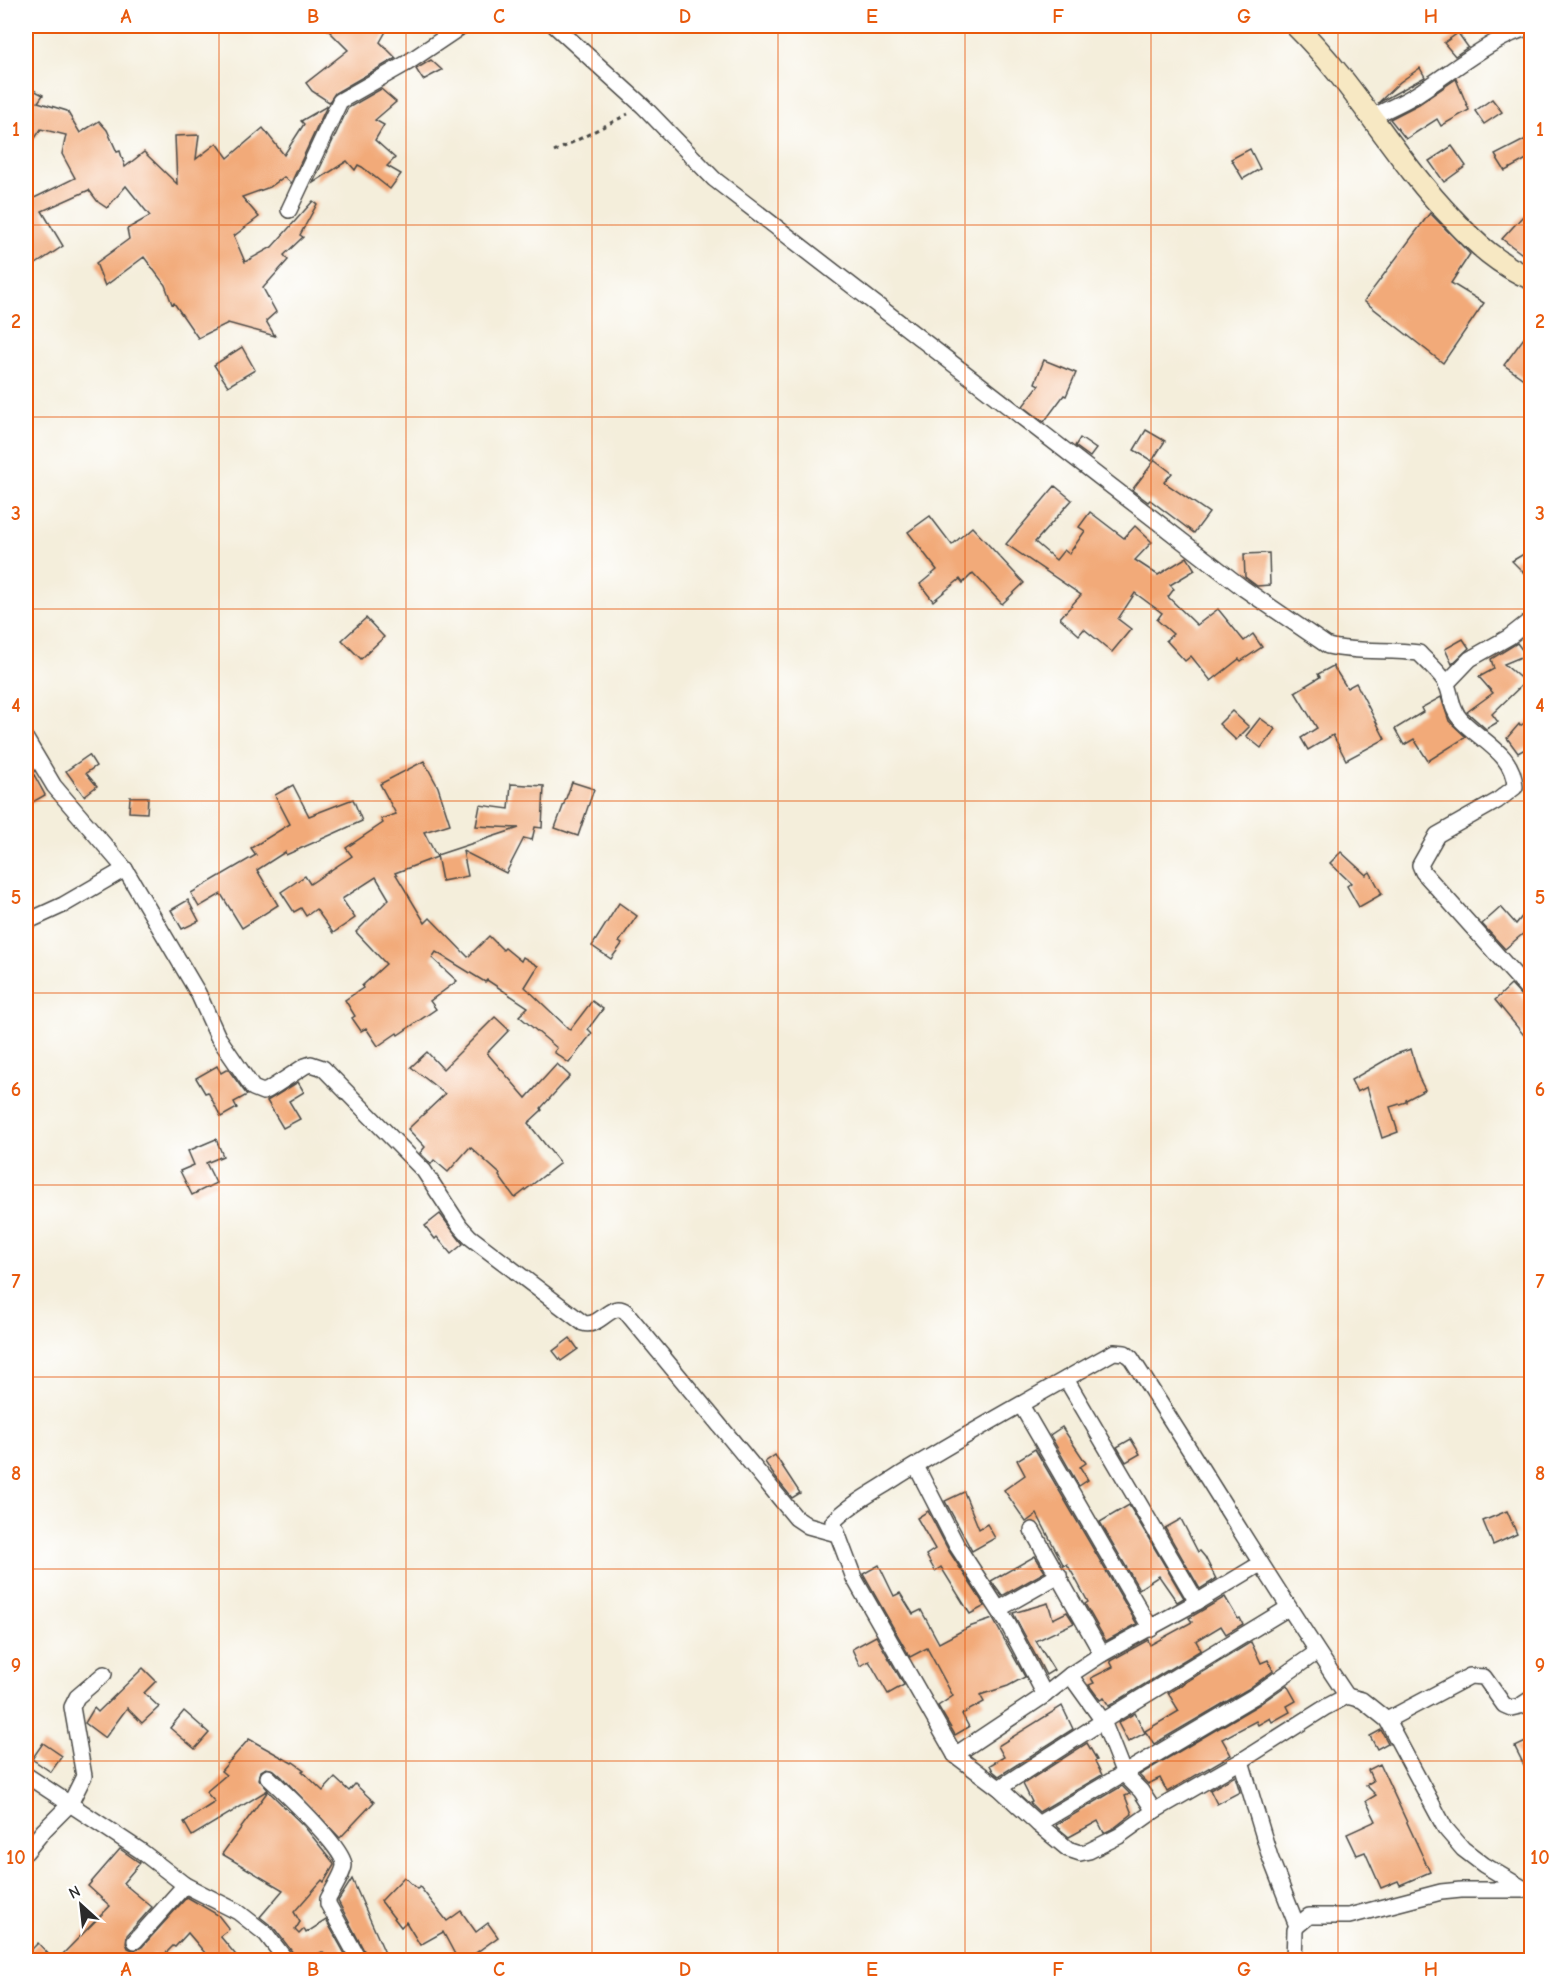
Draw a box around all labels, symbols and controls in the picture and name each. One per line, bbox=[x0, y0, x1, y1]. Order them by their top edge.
text: A bbox=[120, 5, 132, 28]
text: B bbox=[307, 5, 319, 28]
text: C bbox=[493, 5, 505, 28]
text: D bbox=[679, 5, 691, 28]
text: E bbox=[866, 5, 878, 28]
text: F bbox=[1052, 5, 1064, 28]
text: G bbox=[1237, 5, 1251, 28]
text: H bbox=[1424, 5, 1438, 28]
text: 1 bbox=[12, 118, 20, 141]
text: 1 bbox=[1536, 118, 1544, 141]
text: 2 bbox=[11, 310, 21, 333]
text: 2 bbox=[1535, 310, 1545, 333]
text: 3 bbox=[11, 502, 21, 525]
text: 3 bbox=[1535, 502, 1545, 525]
text: 4 bbox=[11, 694, 21, 717]
text: 4 bbox=[1535, 694, 1545, 717]
text: 5 bbox=[11, 886, 21, 909]
text: 5 bbox=[1535, 886, 1545, 909]
text: 6 bbox=[11, 1078, 21, 1101]
text: 6 bbox=[1535, 1078, 1545, 1101]
text: 7 bbox=[12, 1270, 21, 1293]
text: 7 bbox=[1536, 1270, 1545, 1293]
text: 8 bbox=[11, 1462, 21, 1485]
text: 8 bbox=[1535, 1462, 1545, 1485]
text: 9 bbox=[11, 1654, 21, 1677]
text: 9 bbox=[1535, 1654, 1545, 1677]
text: 10 bbox=[6, 1846, 26, 1869]
text: 10 bbox=[1530, 1846, 1550, 1869]
north arrow bbox=[51, 1875, 111, 1935]
text: N bbox=[66, 1882, 83, 1903]
text: A bbox=[120, 1958, 132, 1981]
text: B bbox=[307, 1958, 319, 1981]
text: C bbox=[493, 1958, 505, 1981]
text: D bbox=[679, 1958, 691, 1981]
text: E bbox=[866, 1958, 878, 1981]
text: F bbox=[1052, 1958, 1064, 1981]
text: G bbox=[1237, 1958, 1251, 1981]
text: H bbox=[1424, 1958, 1438, 1981]

